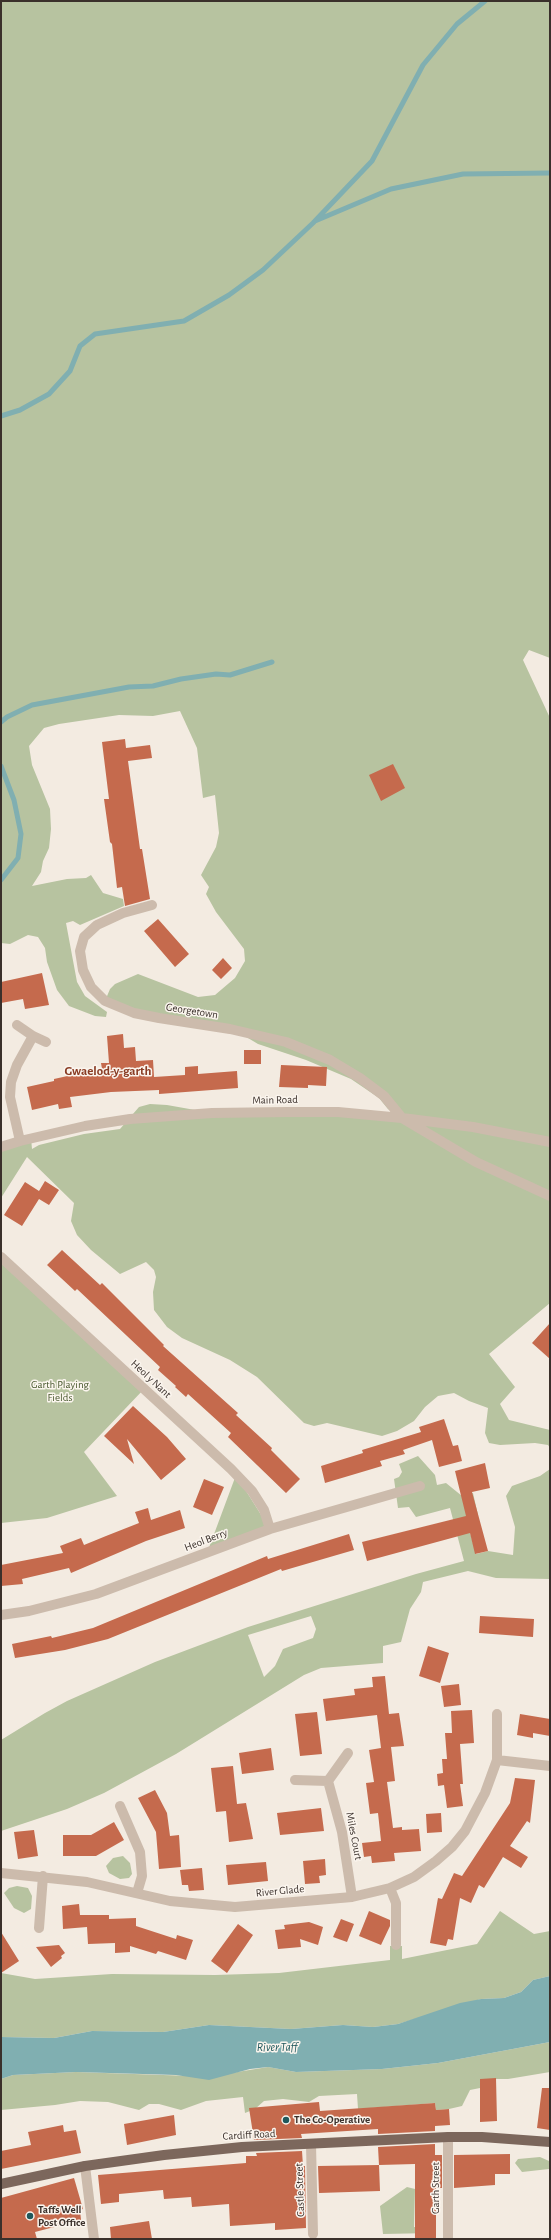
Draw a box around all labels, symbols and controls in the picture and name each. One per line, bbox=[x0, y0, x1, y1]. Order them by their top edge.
street label: Georgetown bbox=[165, 1000, 219, 1022]
district label: Gwaelod-y-garth bbox=[65, 1063, 151, 1079]
street label: Main Road bbox=[252, 1093, 298, 1107]
street label: Heol y Nant bbox=[128, 1357, 174, 1401]
park label: Garth Playing Fields bbox=[31, 1378, 89, 1404]
street label: Heol Berry bbox=[183, 1526, 229, 1554]
street label: Miles Court bbox=[343, 1811, 365, 1861]
street label: River Glade bbox=[255, 1882, 305, 1900]
water label: River Taff bbox=[257, 2040, 297, 2054]
place label: The Co-Operative bbox=[294, 2113, 370, 2127]
marker: The Co-Operative bbox=[281, 2115, 291, 2125]
street label: Cardiff Road bbox=[222, 2127, 276, 2143]
street label: Garth Street bbox=[429, 2162, 443, 2214]
street label: Castle Street bbox=[292, 2163, 308, 2217]
place label: Taffs Well Post Office bbox=[38, 2203, 85, 2229]
marker: Taffs Well Post Office bbox=[25, 2211, 35, 2221]

